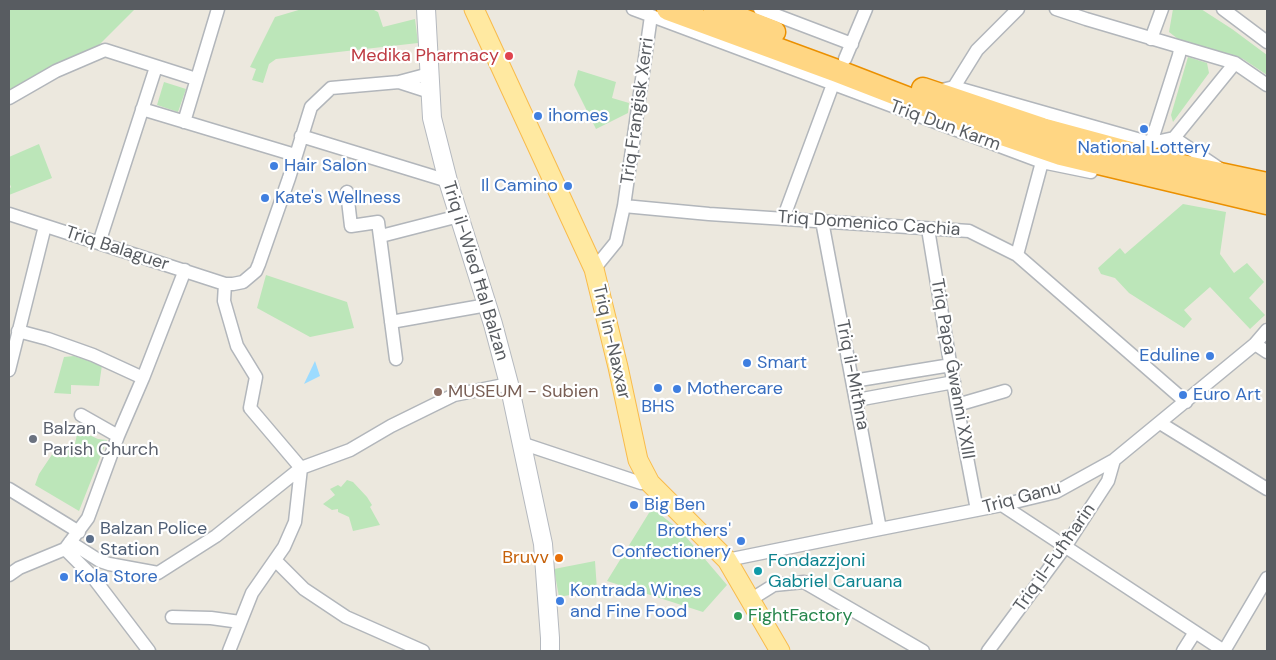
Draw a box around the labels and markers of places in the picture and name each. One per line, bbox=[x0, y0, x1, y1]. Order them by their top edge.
place label: Medika Pharmacy bbox=[351, 45, 499, 67]
marker: Medika Pharmacy bbox=[503, 50, 515, 62]
place label: ihomes bbox=[548, 105, 609, 127]
marker: ihomes bbox=[532, 110, 544, 122]
marker: National Lottery bbox=[1138, 123, 1150, 135]
place label: National Lottery bbox=[1077, 137, 1211, 159]
place label: Hair Salon bbox=[284, 155, 367, 177]
marker: Hair Salon bbox=[268, 160, 280, 172]
place label: Il Camino bbox=[481, 175, 558, 197]
marker: Il Camino bbox=[562, 180, 574, 192]
place label: Kate's Wellness bbox=[275, 187, 401, 209]
marker: Kate's Wellness bbox=[259, 192, 271, 204]
place label: Eduline bbox=[1139, 345, 1200, 367]
marker: Eduline bbox=[1204, 350, 1216, 362]
place label: Smart bbox=[757, 352, 807, 374]
marker: Smart bbox=[741, 357, 753, 369]
place label: Mothercare bbox=[687, 378, 783, 400]
place label: MUSEUM - Subien bbox=[448, 381, 599, 403]
marker: BHS bbox=[652, 382, 664, 394]
marker: Mothercare bbox=[671, 383, 683, 395]
place label: Euro Art bbox=[1193, 384, 1261, 406]
marker: MUSEUM - Subien bbox=[432, 386, 444, 398]
marker: Euro Art bbox=[1177, 389, 1189, 401]
place label: BHS bbox=[641, 396, 675, 418]
place label: Balzan Parish Church bbox=[43, 418, 159, 460]
marker: Balzan Parish Church bbox=[27, 433, 39, 445]
place label: Big Ben bbox=[644, 494, 705, 516]
marker: Big Ben bbox=[628, 499, 640, 511]
place label: Balzan Police Station bbox=[100, 518, 207, 560]
place label: Brothers' Confectionery bbox=[612, 520, 731, 562]
marker: Balzan Police Station bbox=[84, 533, 96, 545]
marker: Brothers' Confectionery bbox=[735, 535, 747, 547]
place label: Bruvv bbox=[502, 547, 549, 569]
place label: Fondazzjoni Gabriel Caruana bbox=[768, 550, 902, 592]
marker: Bruvv bbox=[553, 552, 565, 564]
marker: Fondazzjoni Gabriel Caruana bbox=[752, 565, 764, 577]
place label: Kola Store bbox=[74, 566, 158, 588]
marker: Kola Store bbox=[58, 571, 70, 583]
place label: Kontrada Wines and Fine Food bbox=[570, 580, 702, 622]
marker: Kontrada Wines and Fine Food bbox=[554, 595, 566, 607]
place label: FightFactory bbox=[748, 605, 852, 627]
marker: FightFactory bbox=[732, 610, 744, 622]

